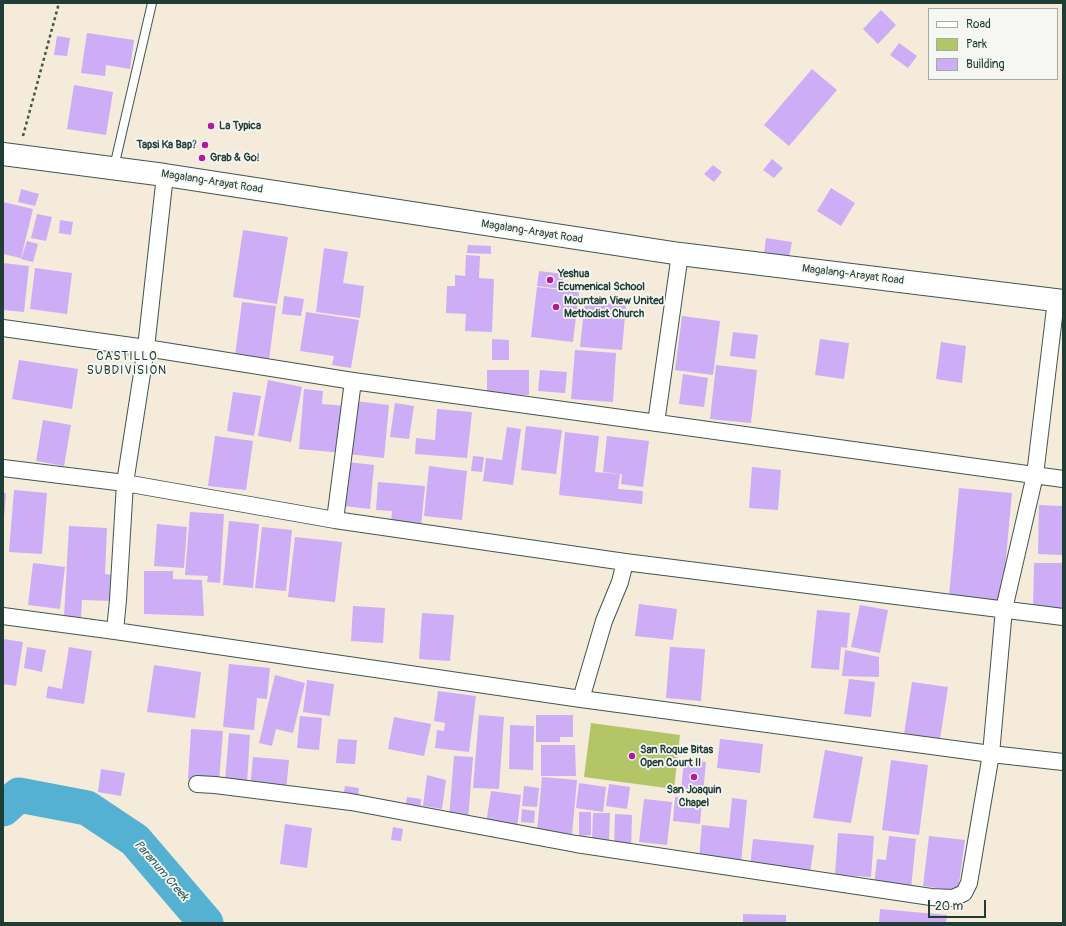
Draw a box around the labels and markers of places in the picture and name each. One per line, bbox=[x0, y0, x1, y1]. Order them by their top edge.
place label: La Typica bbox=[219, 119, 261, 133]
marker: La Typica bbox=[206, 121, 216, 131]
place label: Tapsi Ka Bap? bbox=[136, 138, 197, 152]
marker: Tapsi Ka Bap? bbox=[200, 140, 210, 150]
place label: Grab & Go! bbox=[210, 151, 260, 165]
marker: Grab & Go! bbox=[197, 153, 207, 163]
place label: Yeshua Ecumenical School bbox=[558, 267, 645, 293]
marker: Yeshua Ecumenical School bbox=[545, 275, 555, 285]
place label: Mountain View United Methodist Church bbox=[564, 294, 664, 320]
marker: Mountain View United Methodist Church bbox=[551, 302, 561, 312]
place label: San Roque Bitas Open Court II bbox=[640, 743, 713, 769]
marker: San Roque Bitas Open Court II bbox=[627, 751, 637, 761]
marker: San Joaquin Chapel bbox=[689, 772, 699, 782]
place label: San Joaquin Chapel bbox=[667, 783, 721, 809]

